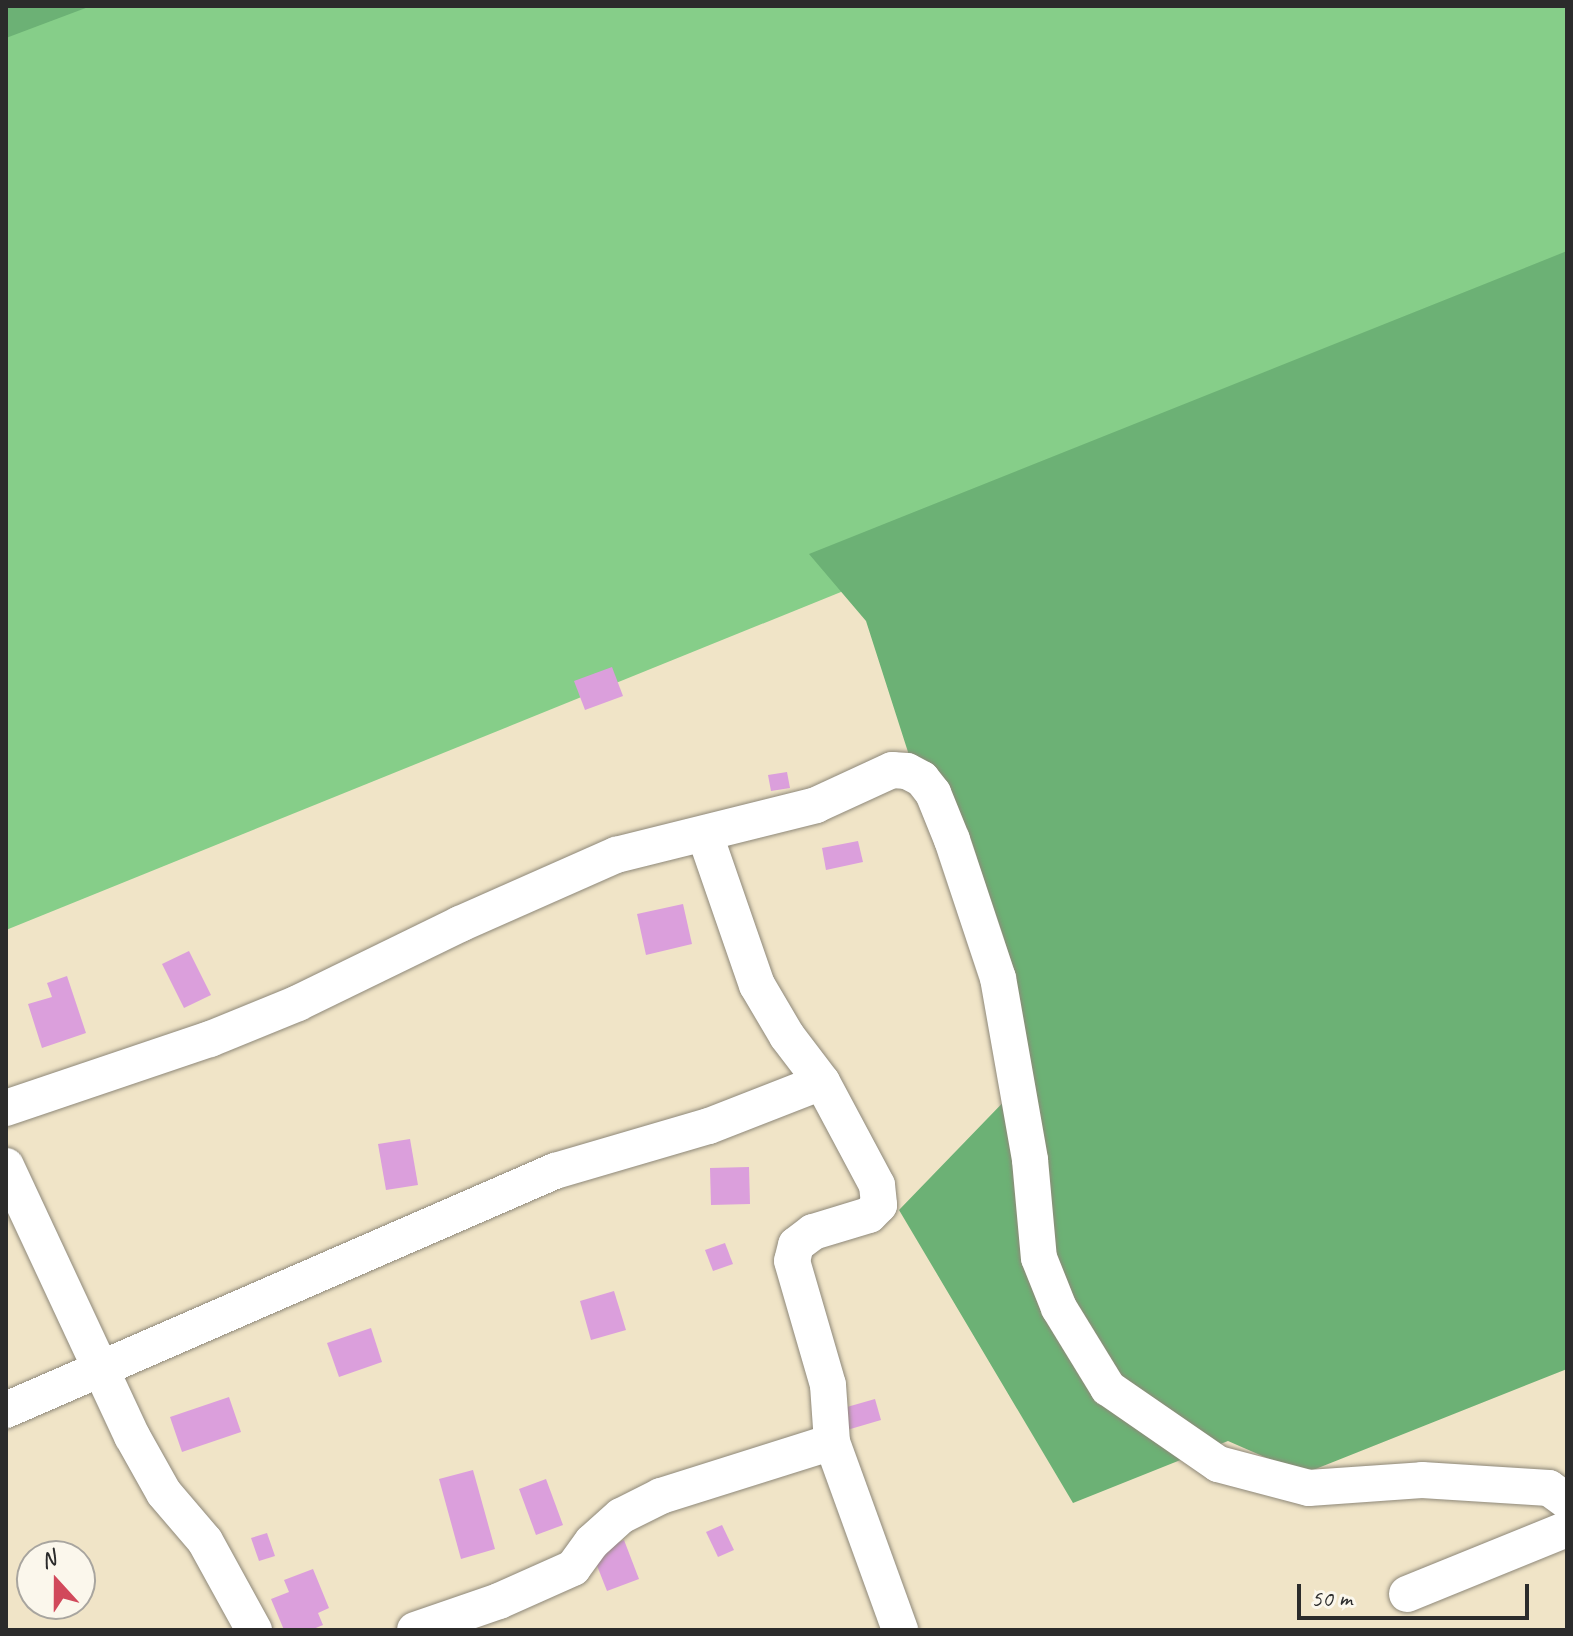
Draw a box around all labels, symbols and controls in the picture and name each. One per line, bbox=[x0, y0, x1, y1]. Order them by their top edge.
north arrow bbox=[16, 1540, 96, 1620]
text: N bbox=[37, 1544, 59, 1575]
scale bar bbox=[1301, 1568, 1533, 1618]
text: 50 m bbox=[1311, 1583, 1352, 1613]

